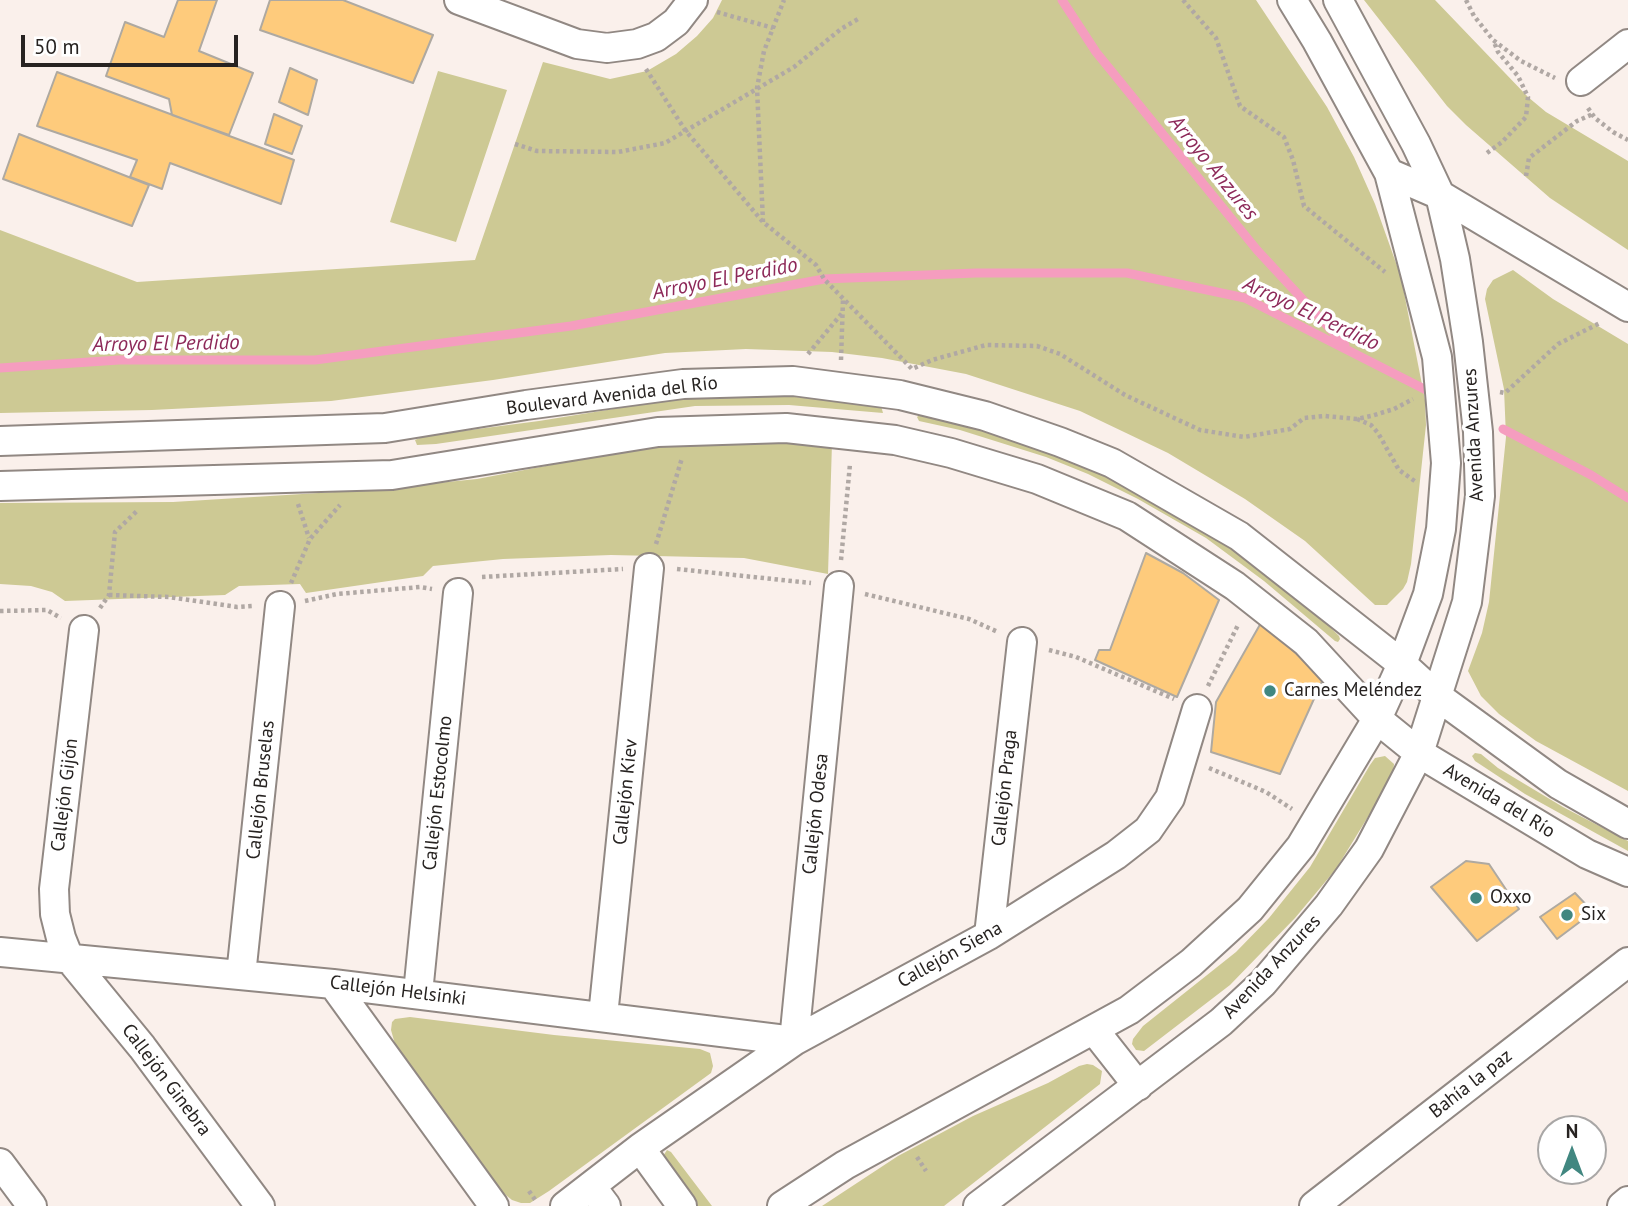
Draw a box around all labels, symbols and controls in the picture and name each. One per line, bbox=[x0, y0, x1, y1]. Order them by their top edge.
scale bar bbox=[24, 21, 242, 65]
text: 50 m bbox=[34, 33, 80, 60]
water label: Arroyo Anzures bbox=[1163, 110, 1263, 226]
water label: Arroyo El Perdido bbox=[650, 253, 800, 305]
water label: Arroyo El Perdido bbox=[1239, 271, 1383, 357]
water label: Arroyo El Perdido bbox=[92, 330, 240, 358]
street label: Avenida Anzures bbox=[1459, 368, 1489, 502]
street label: Boulevard Avenida del Río bbox=[505, 372, 719, 420]
place label: Carnes Meléndez bbox=[1284, 680, 1422, 702]
marker: Carnes Meléndez bbox=[1262, 683, 1278, 699]
street label: Callejón Estocolmo bbox=[419, 714, 457, 872]
street label: Callejón Bruselas bbox=[242, 719, 280, 861]
street label: Callejón Praga bbox=[988, 729, 1022, 847]
street label: Callejón Gijón bbox=[47, 737, 83, 853]
street label: Callejón Kiev bbox=[609, 738, 643, 846]
street label: Callejón Odesa bbox=[798, 752, 834, 876]
street label: Avenida del Río bbox=[1439, 759, 1559, 843]
place label: Oxxo bbox=[1490, 887, 1531, 909]
marker: Oxxo bbox=[1468, 890, 1484, 906]
place label: Six bbox=[1581, 904, 1606, 926]
marker: Six bbox=[1559, 907, 1575, 923]
street label: Avenida Anzures bbox=[1218, 910, 1326, 1024]
street label: Callejón Siena bbox=[894, 917, 1006, 993]
street label: Callejón Helsinki bbox=[329, 971, 467, 1011]
street label: Callejón Ginebra bbox=[116, 1019, 216, 1141]
street label: Bahía la paz bbox=[1425, 1045, 1517, 1123]
north arrow bbox=[1537, 1115, 1607, 1185]
text: N bbox=[1566, 1119, 1578, 1143]

